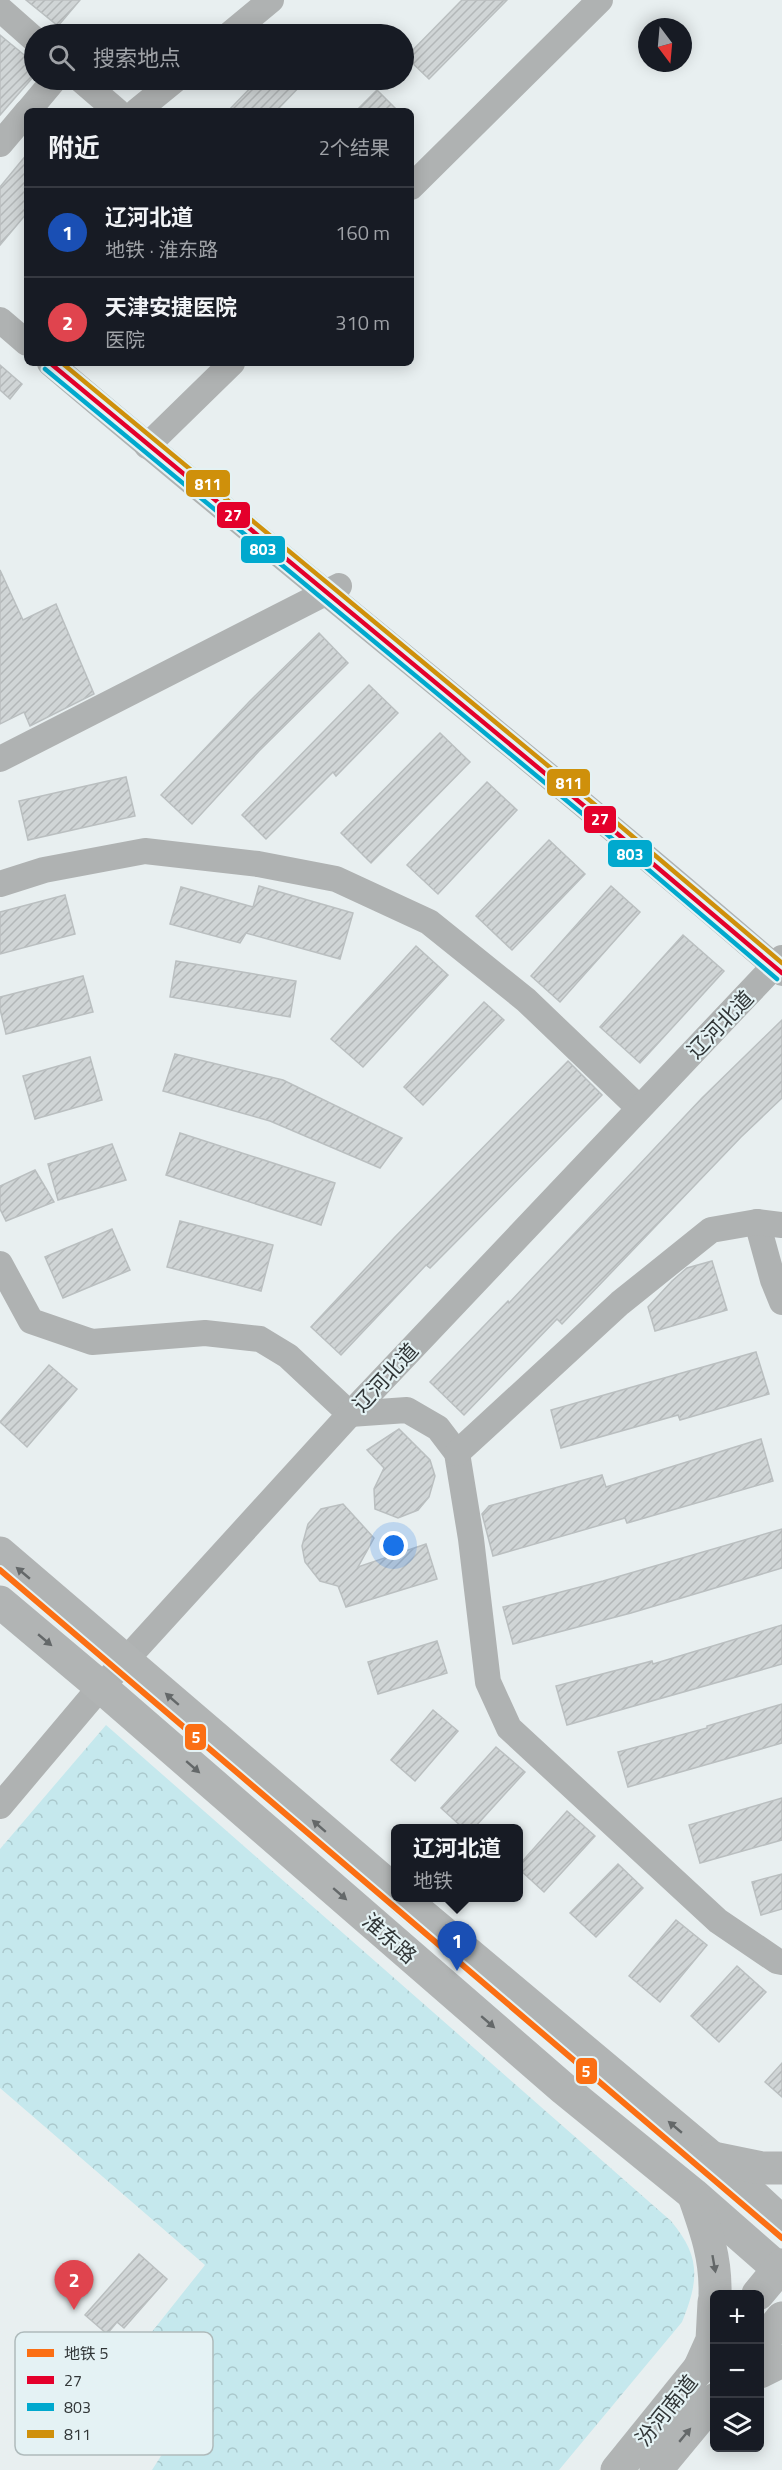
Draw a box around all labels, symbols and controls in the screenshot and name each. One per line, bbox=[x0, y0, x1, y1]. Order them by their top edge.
north arrow bbox=[638, 18, 692, 72]
search box bbox=[24, 24, 414, 90]
icon: search bbox=[45, 41, 78, 74]
text: 搜索地点 bbox=[93, 41, 181, 75]
text: 附近 bbox=[48, 128, 100, 167]
text: 2个结果 bbox=[319, 132, 390, 163]
text: 辽河北道 bbox=[105, 200, 193, 234]
text: 1 bbox=[62, 217, 73, 248]
text: 160 m bbox=[335, 217, 390, 248]
text: 地铁 · 淮东路 bbox=[105, 234, 218, 265]
text: 天津安捷医院 bbox=[105, 290, 237, 324]
text: 2 bbox=[62, 307, 73, 338]
text: 310 m bbox=[335, 307, 390, 338]
text: 医院 bbox=[105, 324, 145, 355]
line badge: 811 bbox=[185, 469, 231, 498]
text: 811 bbox=[195, 472, 221, 496]
line badge: 27 bbox=[216, 501, 251, 529]
text: 27 bbox=[224, 503, 242, 527]
line badge: 803 bbox=[240, 535, 286, 564]
text: 803 bbox=[250, 537, 276, 561]
line badge: 811 bbox=[546, 768, 591, 797]
text: 811 bbox=[556, 771, 582, 795]
line badge: 27 bbox=[583, 805, 617, 834]
text: 27 bbox=[591, 807, 609, 831]
line badge: 803 bbox=[607, 839, 653, 868]
text: 803 bbox=[617, 842, 643, 866]
street label: 辽河北道 bbox=[679, 983, 761, 1065]
street label: 辽河北道 bbox=[345, 1335, 425, 1419]
your location bbox=[379, 1531, 408, 1560]
one-way arrow bbox=[15, 1566, 31, 1579]
one-way arrow bbox=[37, 1633, 53, 1646]
one-way arrow bbox=[165, 1693, 180, 1706]
line badge: 5 bbox=[184, 1723, 207, 1751]
text: 5 bbox=[192, 1725, 201, 1749]
one-way arrow bbox=[185, 1760, 201, 1773]
one-way arrow bbox=[311, 1820, 327, 1833]
popup bbox=[391, 1824, 523, 1902]
text: 辽河北道 bbox=[413, 1831, 501, 1865]
text: 地铁 bbox=[413, 1865, 453, 1896]
one-way arrow bbox=[332, 1887, 347, 1900]
street label: 淮东路 bbox=[356, 1905, 424, 1971]
pin: 1 bbox=[438, 1922, 476, 1971]
one-way arrow bbox=[480, 2015, 495, 2028]
line badge: 5 bbox=[575, 2057, 598, 2085]
text: 5 bbox=[582, 2059, 591, 2083]
one-way arrow bbox=[667, 2121, 683, 2134]
one-way arrow bbox=[710, 2254, 719, 2273]
pin: 2 bbox=[54, 2260, 94, 2310]
map controls bbox=[710, 2290, 764, 2452]
button: + bbox=[710, 2290, 764, 2344]
legend bbox=[15, 2332, 213, 2455]
text: 地铁 5 bbox=[64, 2341, 109, 2365]
button: − bbox=[710, 2344, 764, 2398]
street label: 汾河南道 bbox=[627, 2367, 705, 2453]
text: 27 bbox=[64, 2368, 82, 2392]
text: 803 bbox=[64, 2395, 91, 2419]
button: layers bbox=[710, 2398, 764, 2452]
text: 811 bbox=[64, 2422, 91, 2446]
one-way arrow bbox=[678, 2428, 691, 2443]

